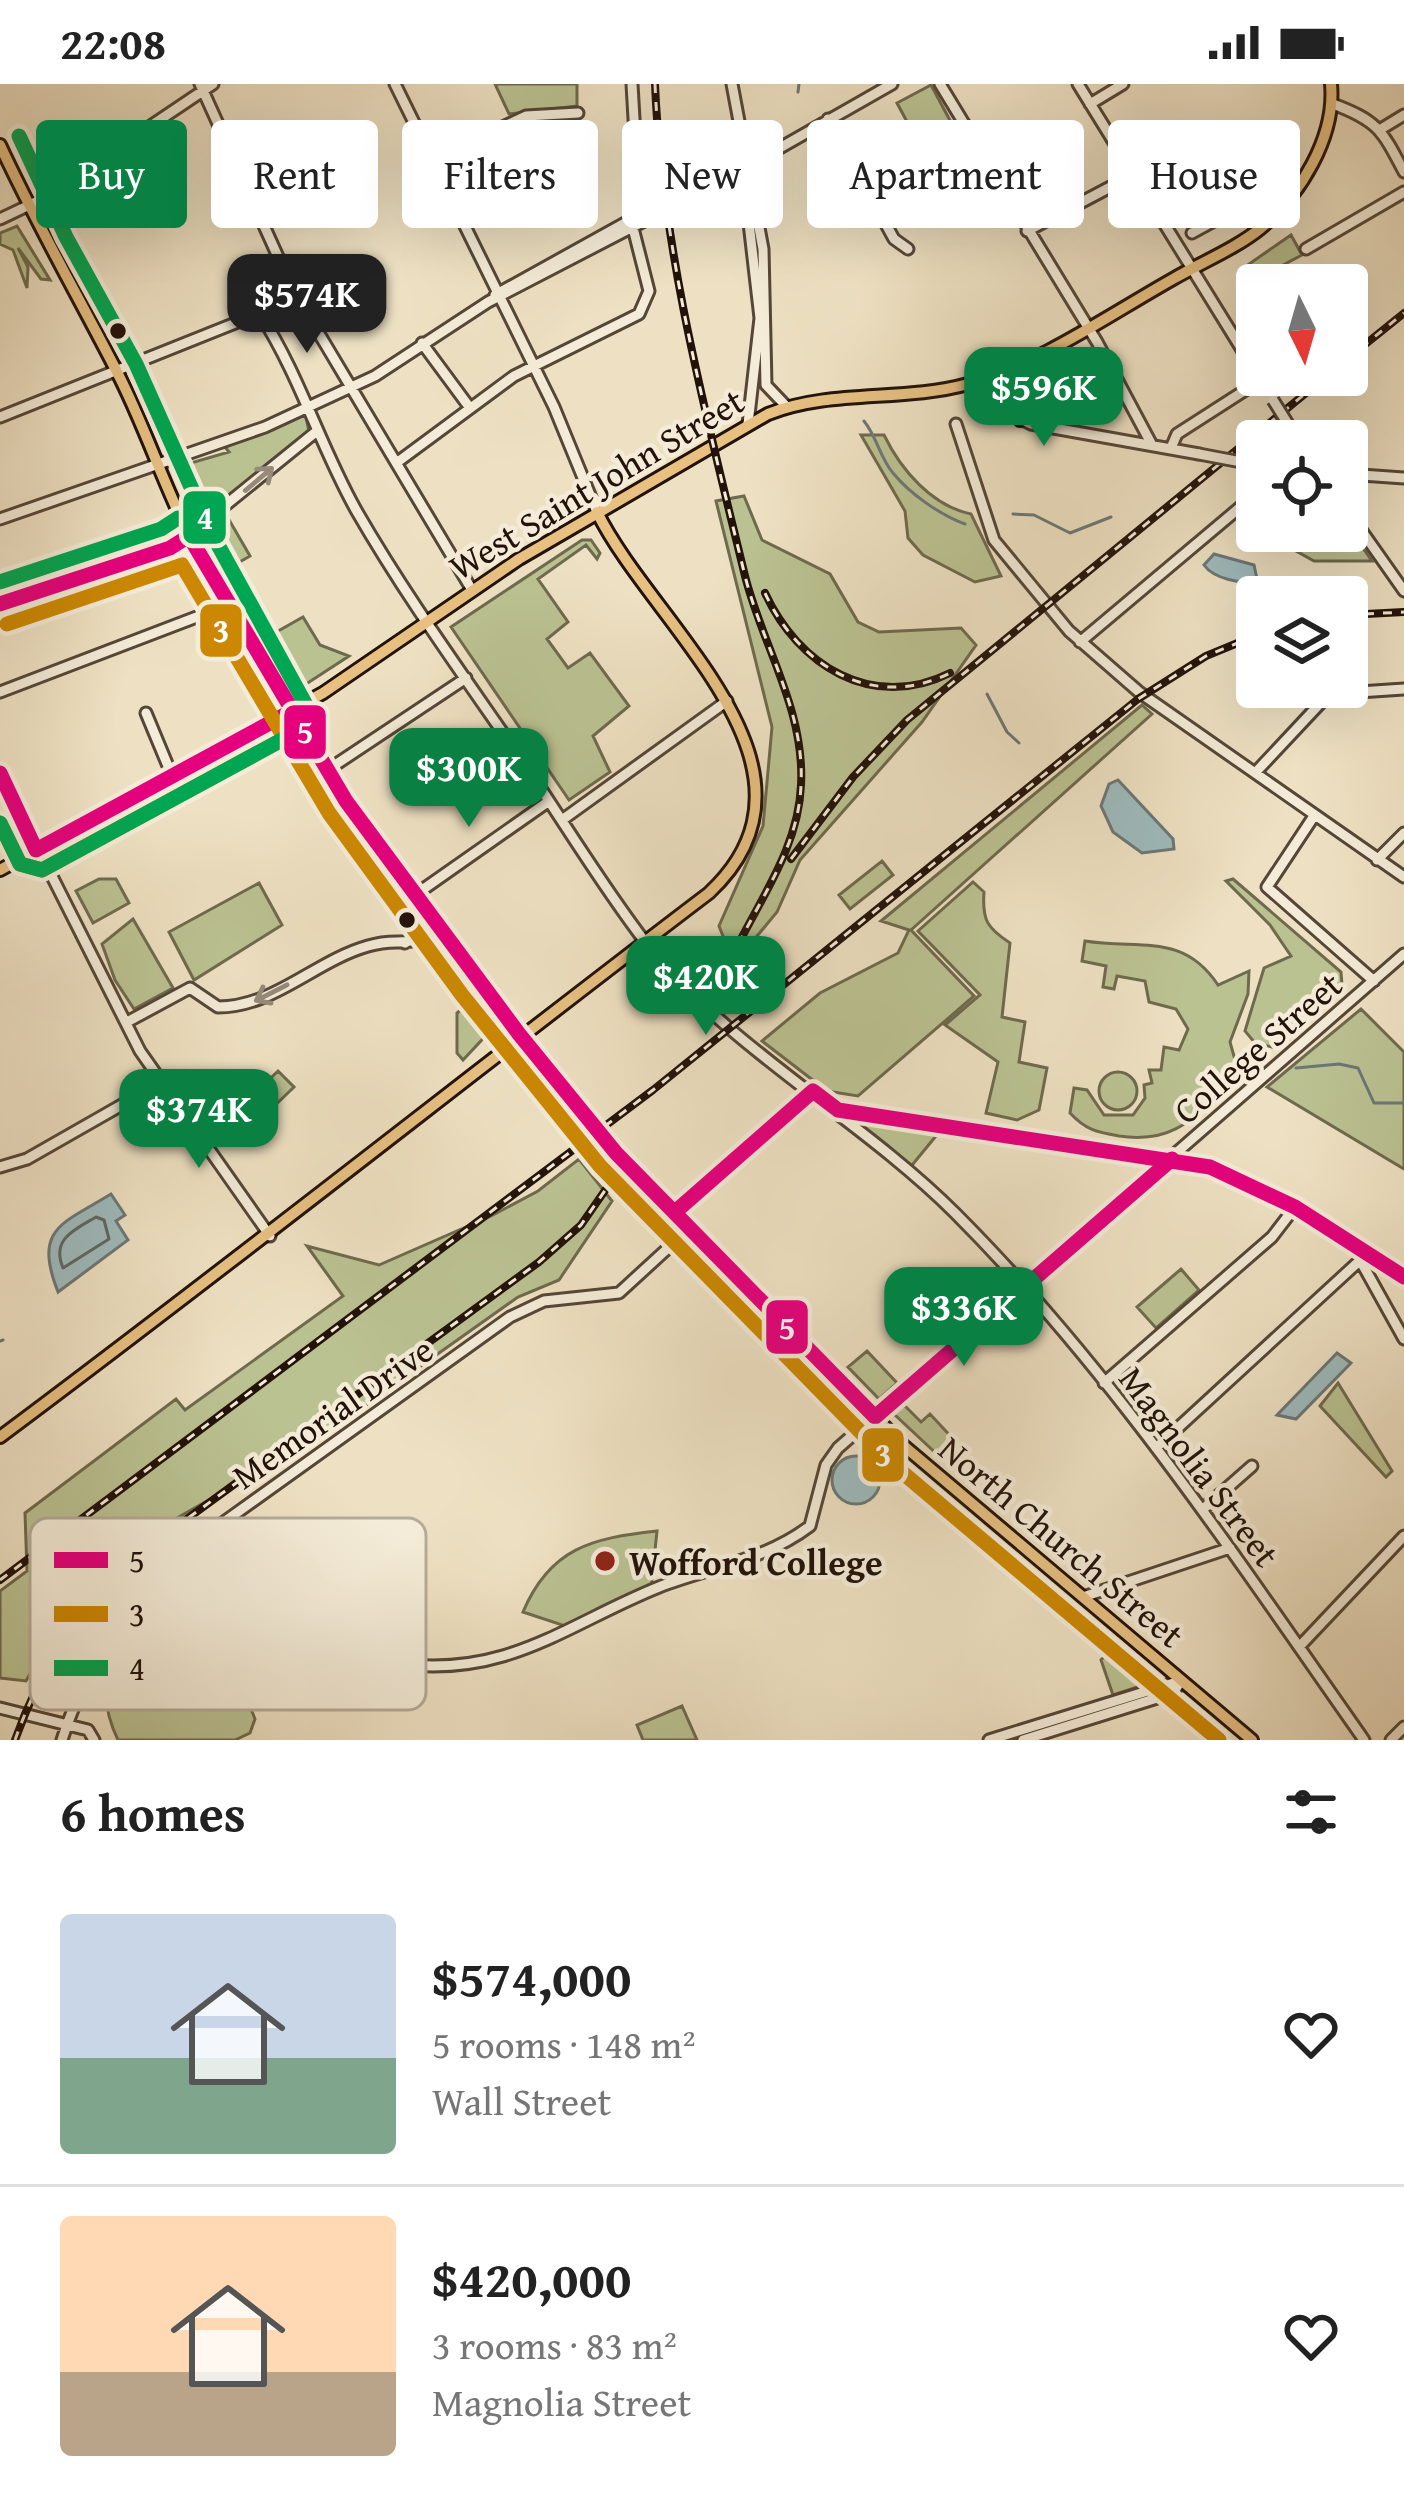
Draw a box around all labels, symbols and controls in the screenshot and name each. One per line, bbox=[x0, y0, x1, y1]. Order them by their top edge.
text: 22:08 bbox=[60, 10, 166, 75]
chip: Buy bbox=[36, 120, 187, 228]
chip: Rent bbox=[211, 120, 378, 228]
chip: Filters bbox=[402, 120, 598, 228]
chip: New bbox=[622, 120, 783, 228]
chip: Apartment bbox=[807, 120, 1084, 228]
chip: House bbox=[1108, 120, 1300, 228]
pin: $574K bbox=[223, 254, 391, 356]
text: $574K bbox=[254, 264, 360, 321]
north arrow bbox=[1236, 264, 1368, 396]
map controls bbox=[1236, 264, 1368, 708]
unlabelled marker bbox=[107, 320, 129, 342]
pin: $596K bbox=[960, 347, 1128, 449]
text: $596K bbox=[991, 357, 1097, 414]
street label: West Saint John Street bbox=[438, 374, 754, 592]
button: locate bbox=[1236, 420, 1368, 552]
one-way arrow bbox=[243, 466, 275, 493]
line badge: 4 bbox=[181, 489, 228, 546]
text: 4 bbox=[196, 493, 214, 541]
button: layers bbox=[1236, 576, 1368, 708]
line badge: 3 bbox=[198, 602, 244, 659]
text: 3 bbox=[212, 606, 230, 654]
line badge: 5 bbox=[282, 703, 328, 761]
text: 5 bbox=[296, 707, 314, 755]
pin: $300K bbox=[385, 728, 553, 830]
text: $300K bbox=[416, 738, 522, 795]
unlabelled marker bbox=[396, 909, 418, 931]
pin: $420K bbox=[622, 936, 790, 1038]
text: $420K bbox=[653, 946, 759, 1003]
street label: College Street bbox=[1161, 958, 1353, 1136]
one-way arrow bbox=[254, 983, 289, 1006]
pin: $374K bbox=[115, 1069, 283, 1171]
text: $374K bbox=[146, 1079, 252, 1136]
pin: $336K bbox=[880, 1267, 1048, 1369]
text: $336K bbox=[911, 1277, 1017, 1334]
line badge: 5 bbox=[764, 1298, 810, 1356]
text: 5 bbox=[778, 1303, 796, 1351]
street label: Memorial Drive bbox=[221, 1323, 443, 1501]
street label: Magnolia Street bbox=[1107, 1355, 1293, 1578]
street label: North Church Street bbox=[928, 1422, 1196, 1660]
line badge: 3 bbox=[860, 1426, 906, 1484]
text: 3 bbox=[874, 1430, 892, 1478]
legend bbox=[30, 1518, 426, 1710]
place label: Wofford College bbox=[629, 1535, 883, 1588]
text: 5 bbox=[129, 1536, 145, 1584]
marker: Wofford College bbox=[592, 1548, 618, 1574]
text: 3 bbox=[129, 1590, 145, 1638]
text: 4 bbox=[129, 1644, 145, 1692]
text: 6 homes bbox=[60, 1775, 246, 1850]
icon: filters bbox=[1278, 1779, 1344, 1845]
text: $574,000 bbox=[432, 1940, 631, 2015]
icon: home bbox=[156, 1962, 300, 2106]
icon: heart bbox=[1278, 2001, 1344, 2067]
text: 5 rooms · 148 m² bbox=[432, 2015, 696, 2072]
text: Wall Street bbox=[432, 2072, 611, 2129]
text: $420,000 bbox=[432, 2241, 631, 2316]
icon: home bbox=[156, 2264, 300, 2408]
icon: heart bbox=[1278, 2303, 1344, 2369]
text: 3 rooms · 83 m² bbox=[432, 2316, 677, 2373]
text: Magnolia Street bbox=[432, 2373, 691, 2430]

